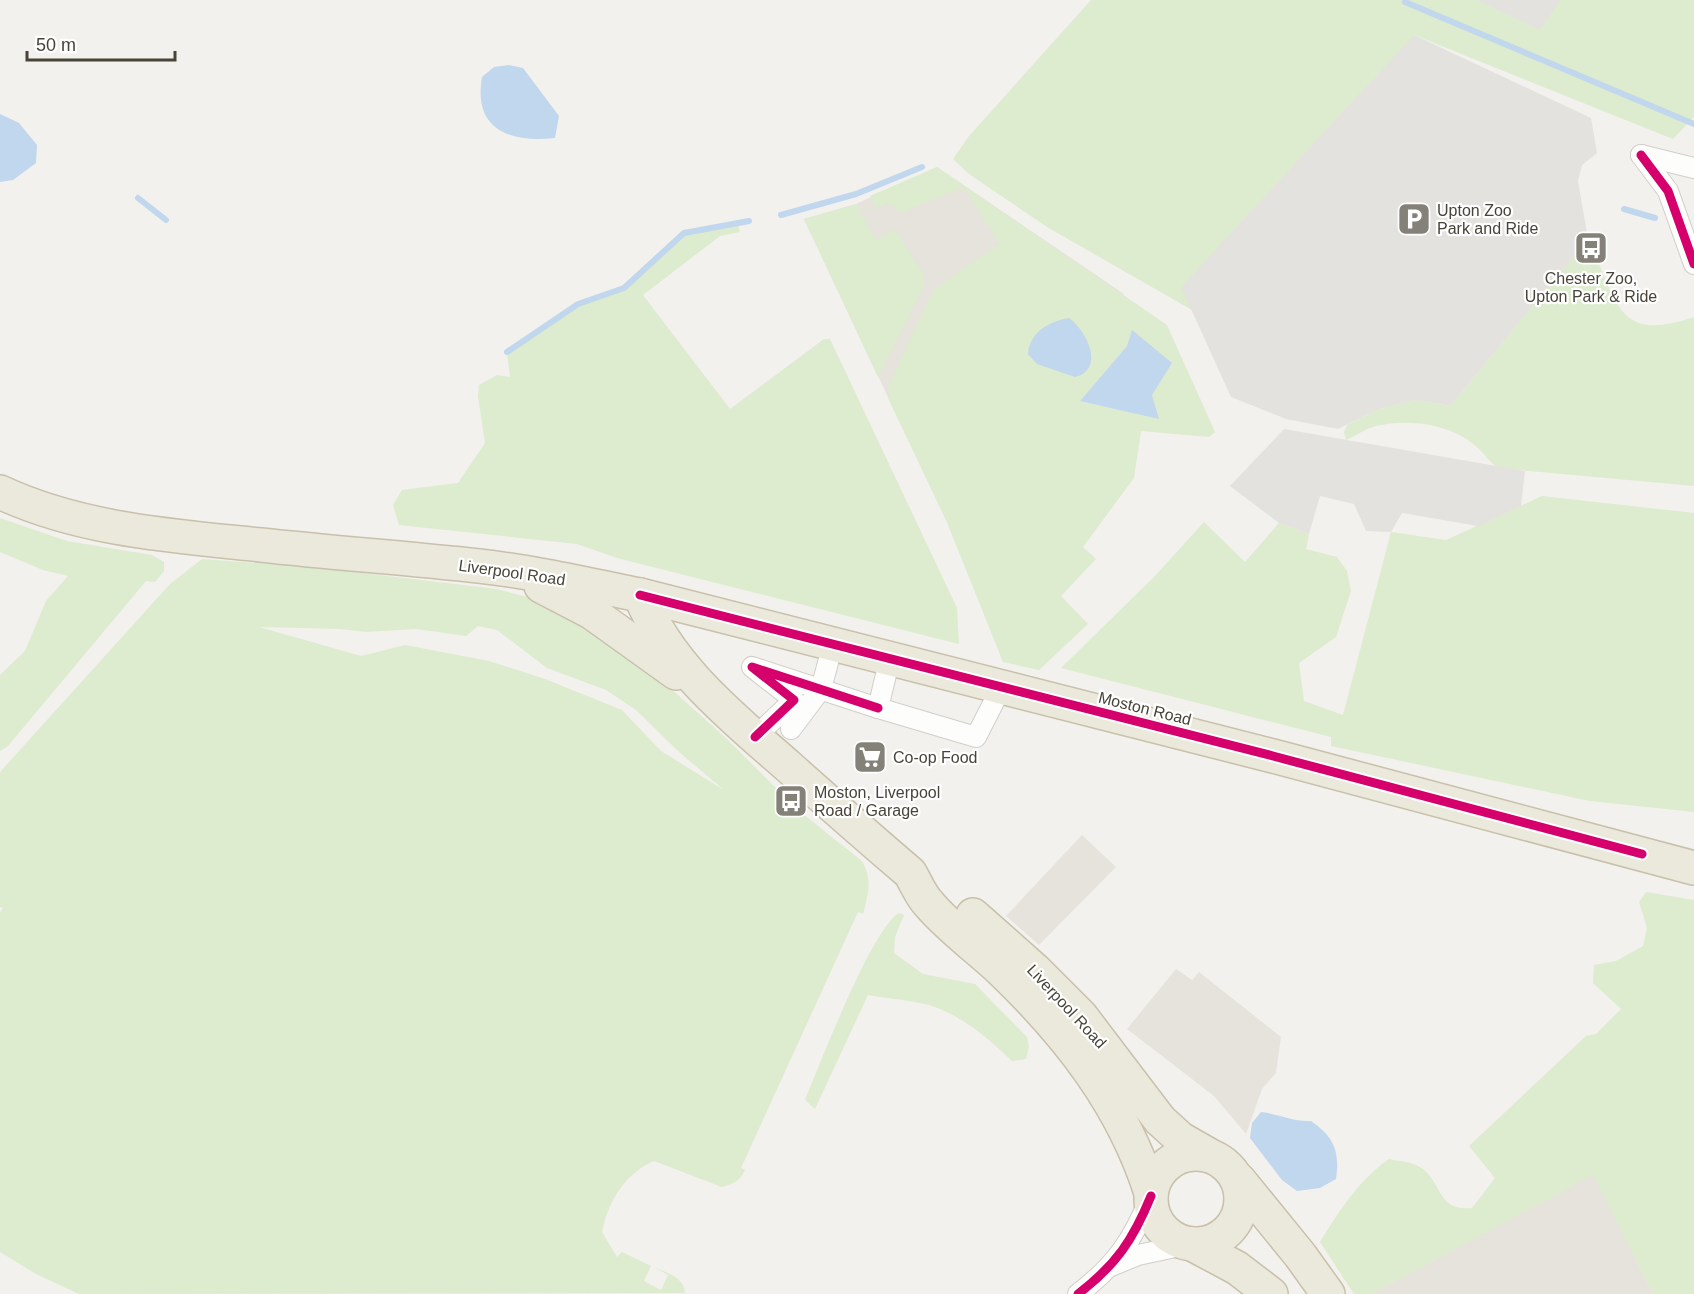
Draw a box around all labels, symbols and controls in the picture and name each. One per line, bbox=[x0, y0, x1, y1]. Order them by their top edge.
scale bar bbox=[27, 24, 176, 62]
text: 50 m bbox=[36, 35, 76, 55]
parking icon: Upton Zoo Park and Ride bbox=[1396, 201, 1432, 237]
place label: Upton Zoo Park and Ride bbox=[1437, 202, 1538, 237]
bus stop icon: Chester Zoo, Upton Park & Ride bbox=[1573, 230, 1609, 266]
place label: Chester Zoo, Upton Park & Ride bbox=[1525, 270, 1657, 305]
street label: Liverpool Road bbox=[457, 557, 566, 588]
street label: Moston Road bbox=[1097, 689, 1193, 728]
supermarket icon: Co-op Food bbox=[852, 739, 888, 775]
place label: Co-op Food bbox=[893, 749, 978, 766]
bus stop icon: Moston, Liverpool Road / Garage bbox=[773, 783, 809, 819]
place label: Moston, Liverpool Road / Garage bbox=[814, 784, 940, 819]
street label: Liverpool Road bbox=[1024, 961, 1110, 1051]

